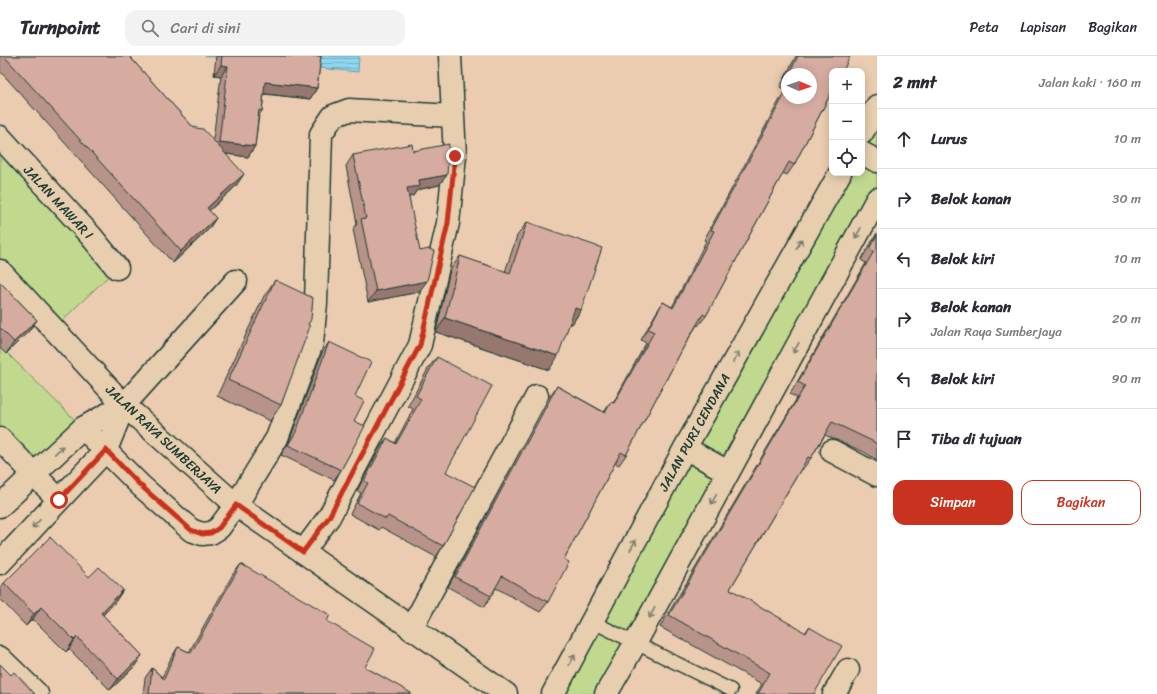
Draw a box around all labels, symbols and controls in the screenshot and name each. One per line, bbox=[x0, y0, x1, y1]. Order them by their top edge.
search box bbox=[125, 10, 405, 46]
text: Turnpoint bbox=[20, 11, 101, 44]
text: Cari di sini bbox=[171, 15, 240, 41]
text: Peta bbox=[969, 15, 998, 40]
text: Lapisan bbox=[1020, 15, 1066, 40]
text: Bagikan bbox=[1088, 15, 1137, 40]
icon: search bbox=[139, 17, 161, 39]
text: 2 mnt bbox=[893, 67, 936, 97]
north arrow bbox=[781, 68, 817, 104]
map controls bbox=[829, 68, 865, 176]
button: + bbox=[829, 68, 865, 104]
text: Jalan kaki · 160 m bbox=[1039, 71, 1141, 94]
button: − bbox=[829, 104, 865, 140]
text: Lurus bbox=[931, 126, 967, 152]
text: 10 m bbox=[1114, 127, 1141, 150]
icon: ahead bbox=[893, 128, 915, 150]
button: locate bbox=[829, 140, 865, 176]
route end bbox=[446, 147, 464, 165]
street label: JALAN MAWAR I bbox=[17, 159, 99, 245]
text: Belok kanan bbox=[931, 186, 1011, 212]
text: 30 m bbox=[1112, 187, 1141, 210]
icon: right bbox=[893, 188, 915, 210]
one-way arrow bbox=[854, 227, 862, 239]
one-way arrow bbox=[796, 238, 804, 250]
text: Belok kiri bbox=[931, 246, 994, 272]
text: 10 m bbox=[1114, 247, 1141, 270]
icon: left bbox=[893, 248, 915, 270]
text: Belok kanan bbox=[931, 294, 1011, 320]
text: 20 m bbox=[1112, 307, 1141, 330]
icon: right bbox=[893, 308, 915, 330]
text: Jalan Raya Sumberjaya bbox=[931, 320, 1062, 343]
one-way arrow bbox=[792, 341, 800, 353]
one-way arrow bbox=[732, 352, 740, 364]
text: Belok kiri bbox=[931, 366, 994, 392]
text: 90 m bbox=[1111, 367, 1141, 390]
icon: left bbox=[893, 368, 915, 390]
street label: JALAN PURI CENDANA bbox=[652, 369, 737, 496]
street label: JALAN RAYA SUMBERJAYA bbox=[99, 378, 227, 500]
text: Tiba di tujuan bbox=[931, 426, 1022, 452]
icon: arrive bbox=[893, 428, 915, 450]
one-way arrow bbox=[54, 446, 64, 455]
button: Simpan bbox=[893, 480, 1013, 525]
button: Bagikan bbox=[1021, 480, 1141, 525]
route start bbox=[50, 491, 68, 509]
one-way arrow bbox=[710, 493, 717, 505]
one-way arrow bbox=[32, 519, 41, 529]
one-way arrow bbox=[630, 540, 637, 552]
one-way arrow bbox=[648, 607, 655, 619]
one-way arrow bbox=[568, 654, 576, 666]

